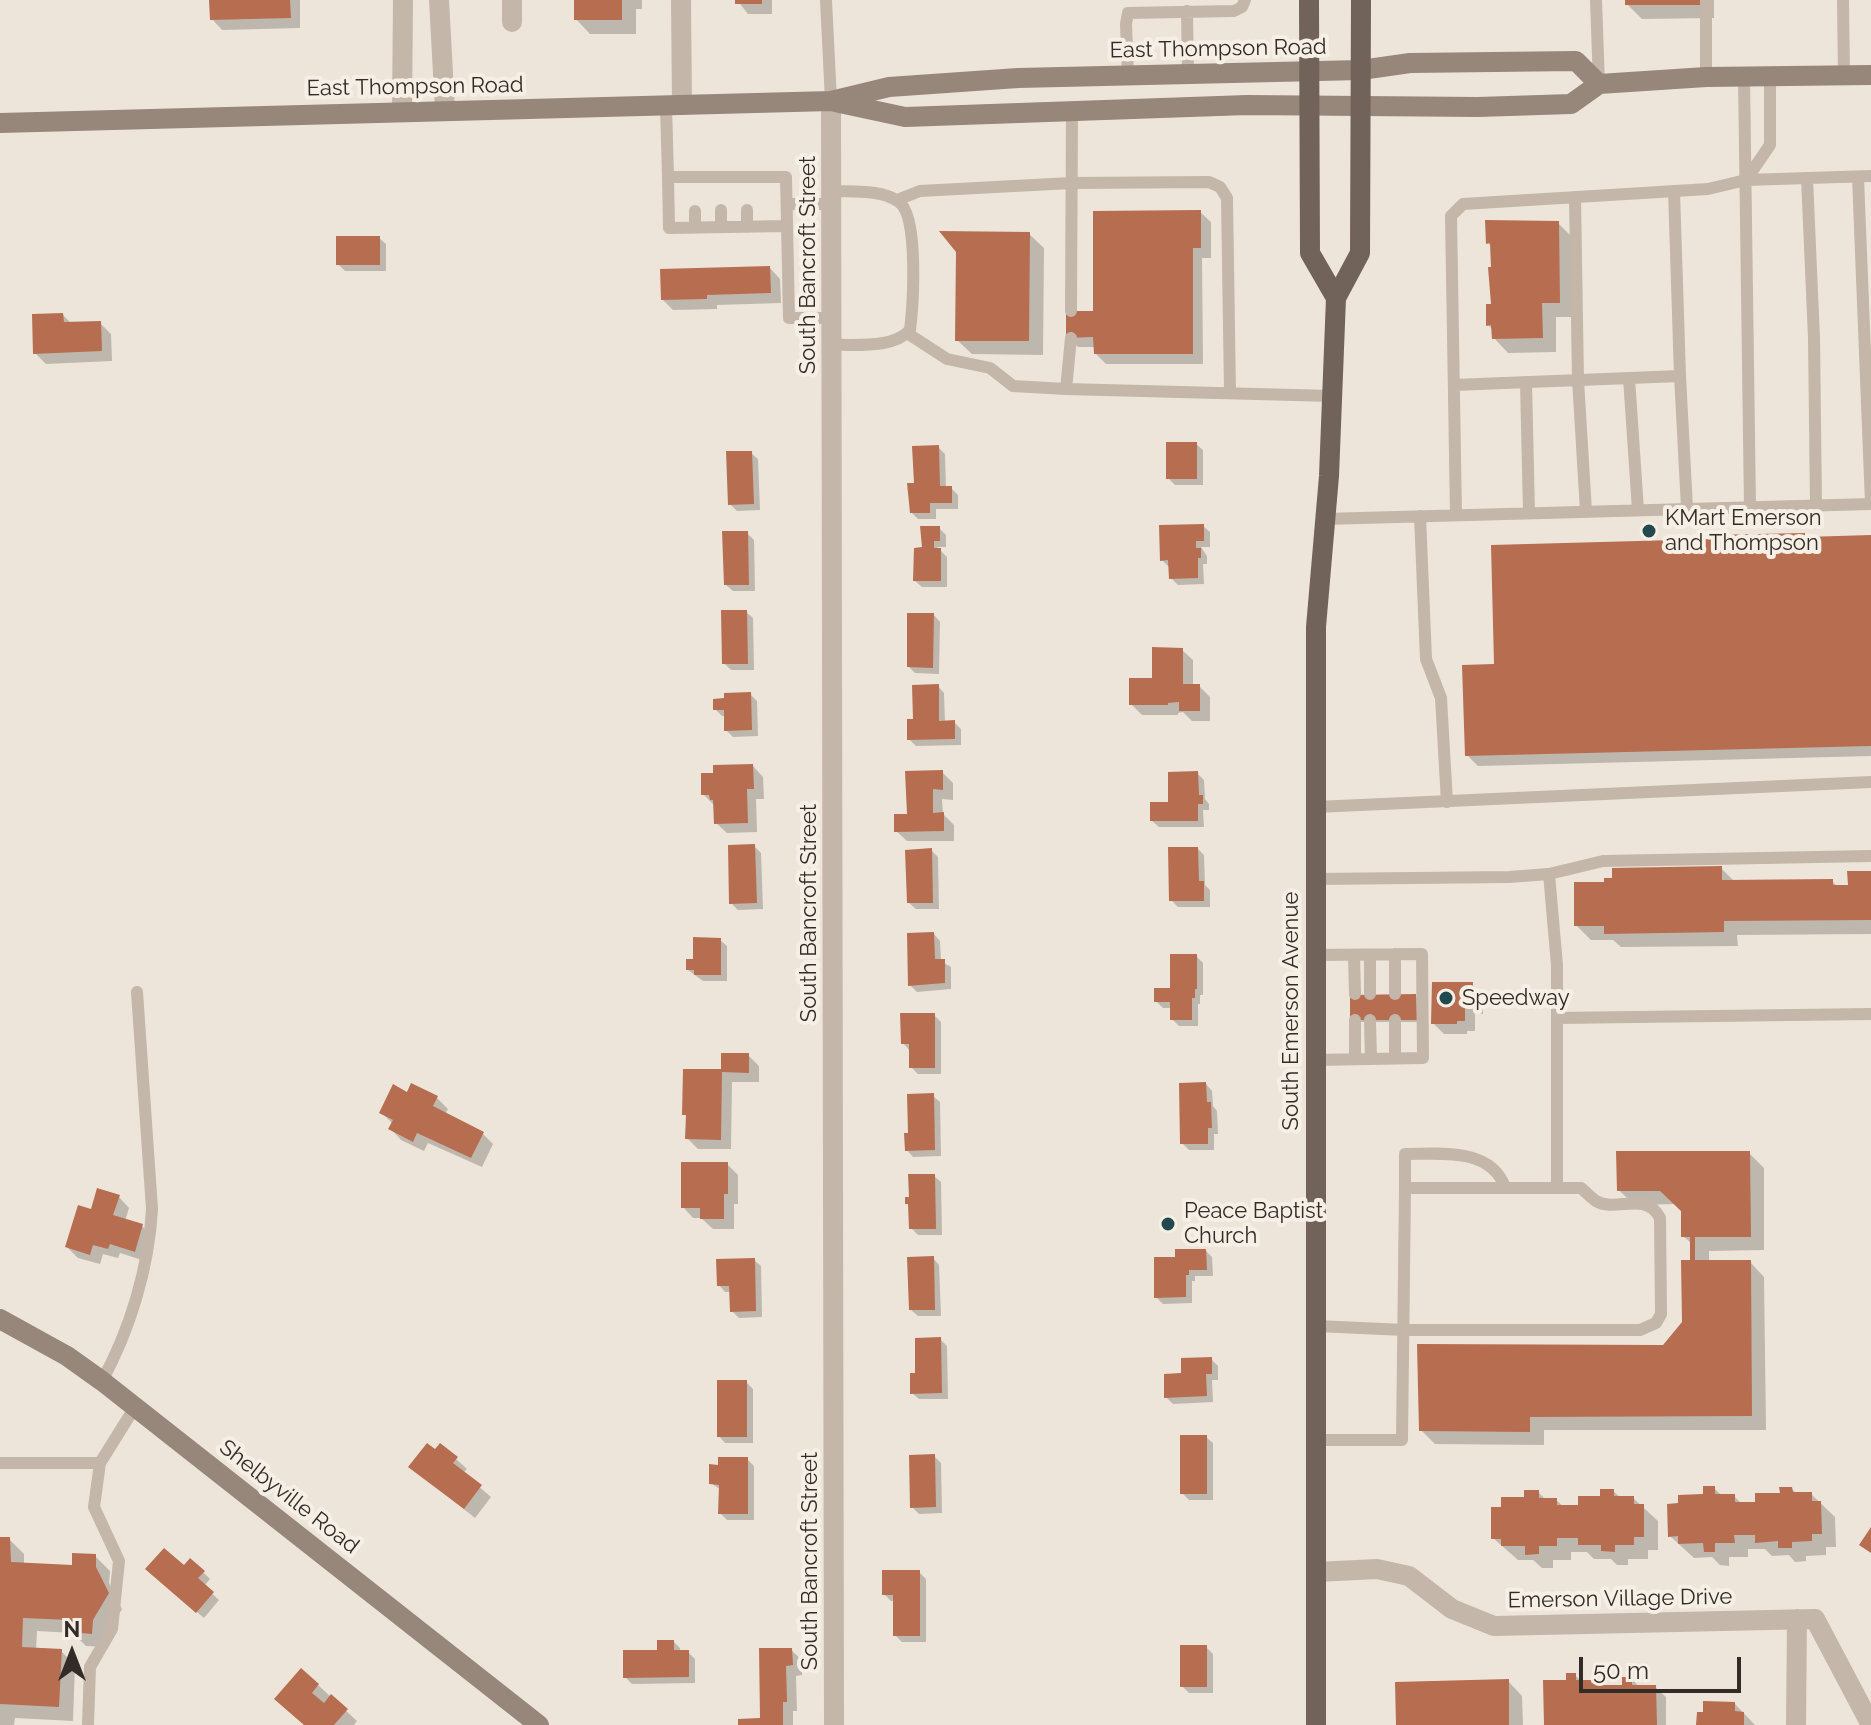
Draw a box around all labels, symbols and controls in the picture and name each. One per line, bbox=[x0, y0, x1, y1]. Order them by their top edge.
street label: East Thompson Road bbox=[1109, 34, 1327, 64]
street label: East Thompson Road bbox=[306, 72, 524, 102]
street label: South Bancroft Street bbox=[795, 156, 821, 374]
place label: KMart Emerson and Thompson bbox=[1665, 505, 1822, 556]
marker: KMart Emerson and Thompson bbox=[1640, 522, 1658, 540]
street label: South Bancroft Street bbox=[796, 804, 822, 1022]
street label: South Emerson Avenue bbox=[1278, 892, 1304, 1130]
place label: Speedway bbox=[1462, 985, 1570, 1011]
marker: Speedway bbox=[1437, 989, 1455, 1007]
place label: Peace Baptist Church bbox=[1184, 1198, 1323, 1250]
marker: Peace Baptist Church bbox=[1159, 1215, 1177, 1233]
street label: Shelbyville Road bbox=[214, 1434, 364, 1560]
street label: South Bancroft Street bbox=[797, 1452, 823, 1670]
street label: Emerson Village Drive bbox=[1507, 1584, 1733, 1614]
north arrow bbox=[32, 1613, 112, 1693]
text: N bbox=[64, 1616, 80, 1642]
scale bar bbox=[1583, 1641, 1745, 1691]
text: 50 m bbox=[1593, 1656, 1649, 1685]

